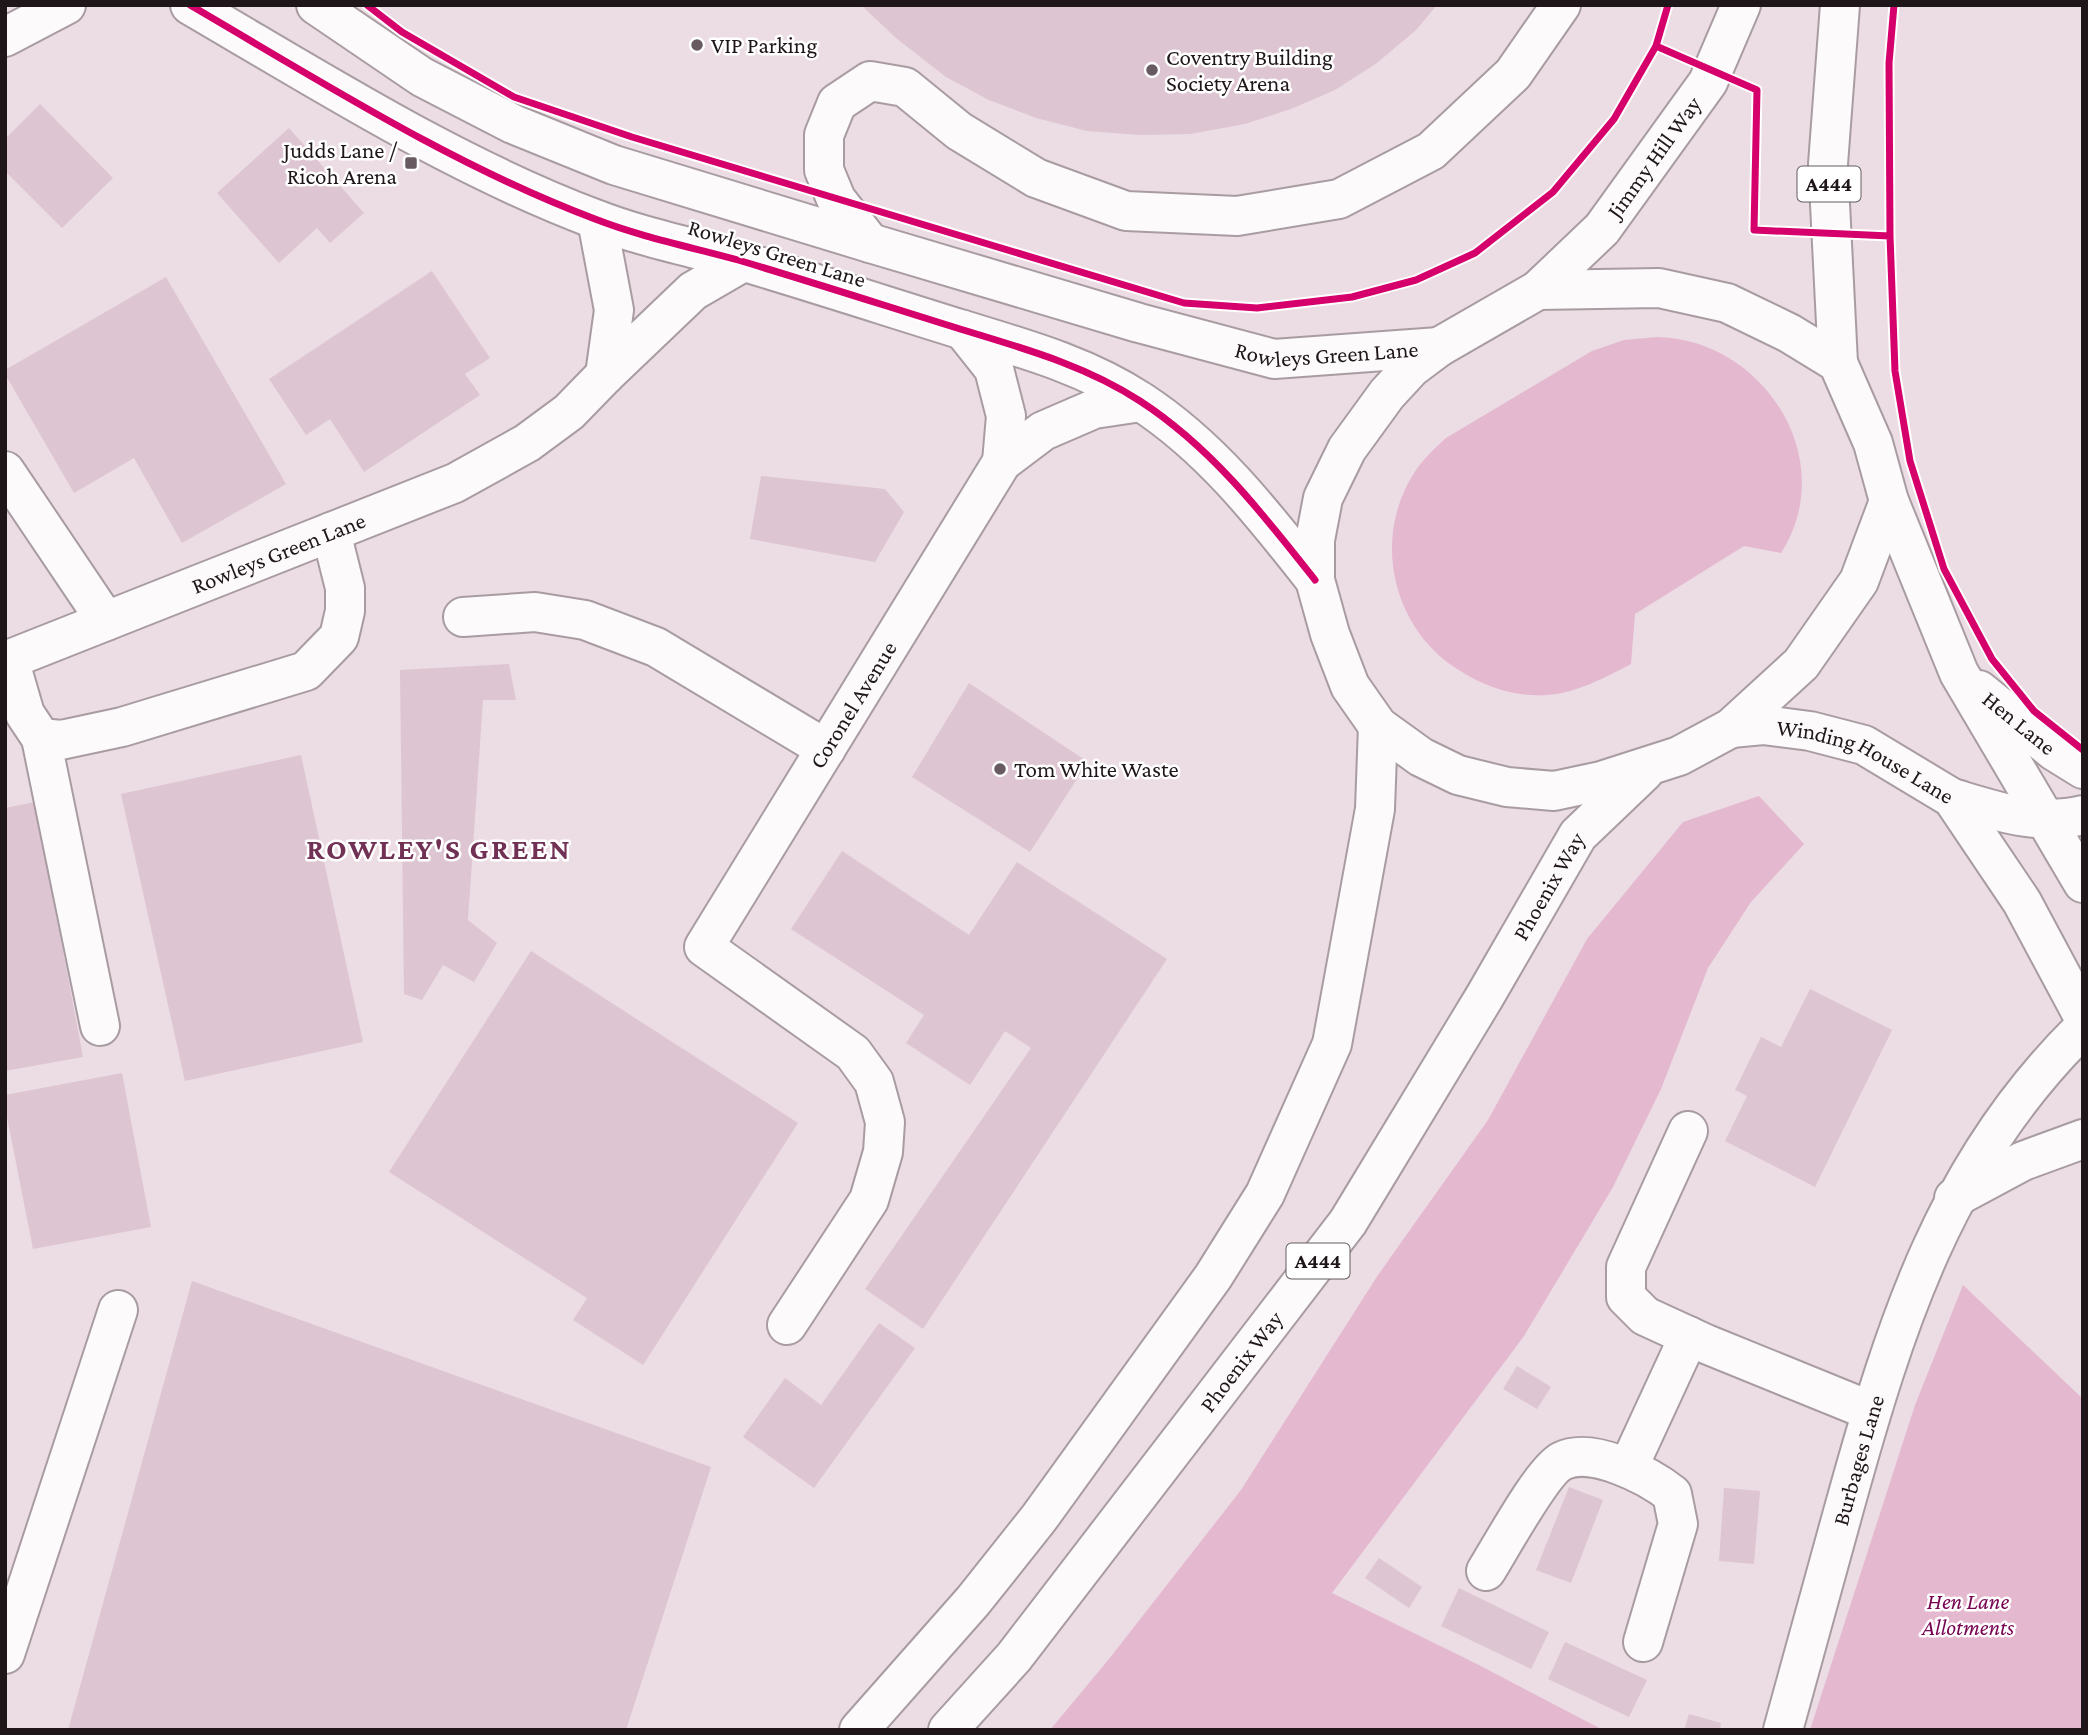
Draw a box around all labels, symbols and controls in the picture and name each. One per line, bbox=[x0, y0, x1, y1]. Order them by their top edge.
place label: VIP Parking bbox=[711, 32, 817, 58]
marker: VIP Parking bbox=[689, 37, 705, 53]
place label: Coventry Building Society Arena bbox=[1166, 44, 1333, 96]
marker: Coventry Building Society Arena bbox=[1144, 62, 1160, 78]
street label: Jimmy Hill Way bbox=[1600, 91, 1707, 225]
place label: Judds Lane / Ricoh Arena bbox=[281, 137, 398, 189]
marker: Judds Lane / Ricoh Arena bbox=[403, 155, 419, 171]
road number: A444 bbox=[1798, 166, 1860, 202]
street label: Rowleys Green Lane bbox=[685, 214, 869, 292]
street label: Rowleys Green Lane bbox=[1232, 336, 1419, 372]
street label: Rowleys Green Lane bbox=[188, 507, 369, 599]
street label: Coronel Avenue bbox=[804, 636, 902, 773]
street label: Hen Lane bbox=[1978, 685, 2061, 760]
street label: Winding House Lane bbox=[1775, 714, 1959, 809]
place label: Tom White Waste bbox=[1014, 756, 1179, 782]
marker: Tom White Waste bbox=[992, 761, 1008, 777]
street label: Phoenix Way bbox=[1507, 827, 1590, 945]
district label: ROWLEY'S GREEN bbox=[306, 832, 572, 865]
road number: A444 bbox=[1286, 1244, 1350, 1278]
street label: Phoenix Way bbox=[1194, 1306, 1288, 1417]
street label: Burbages Lane bbox=[1827, 1392, 1889, 1528]
park label: Hen Lane Allotments bbox=[1921, 1588, 2015, 1640]

